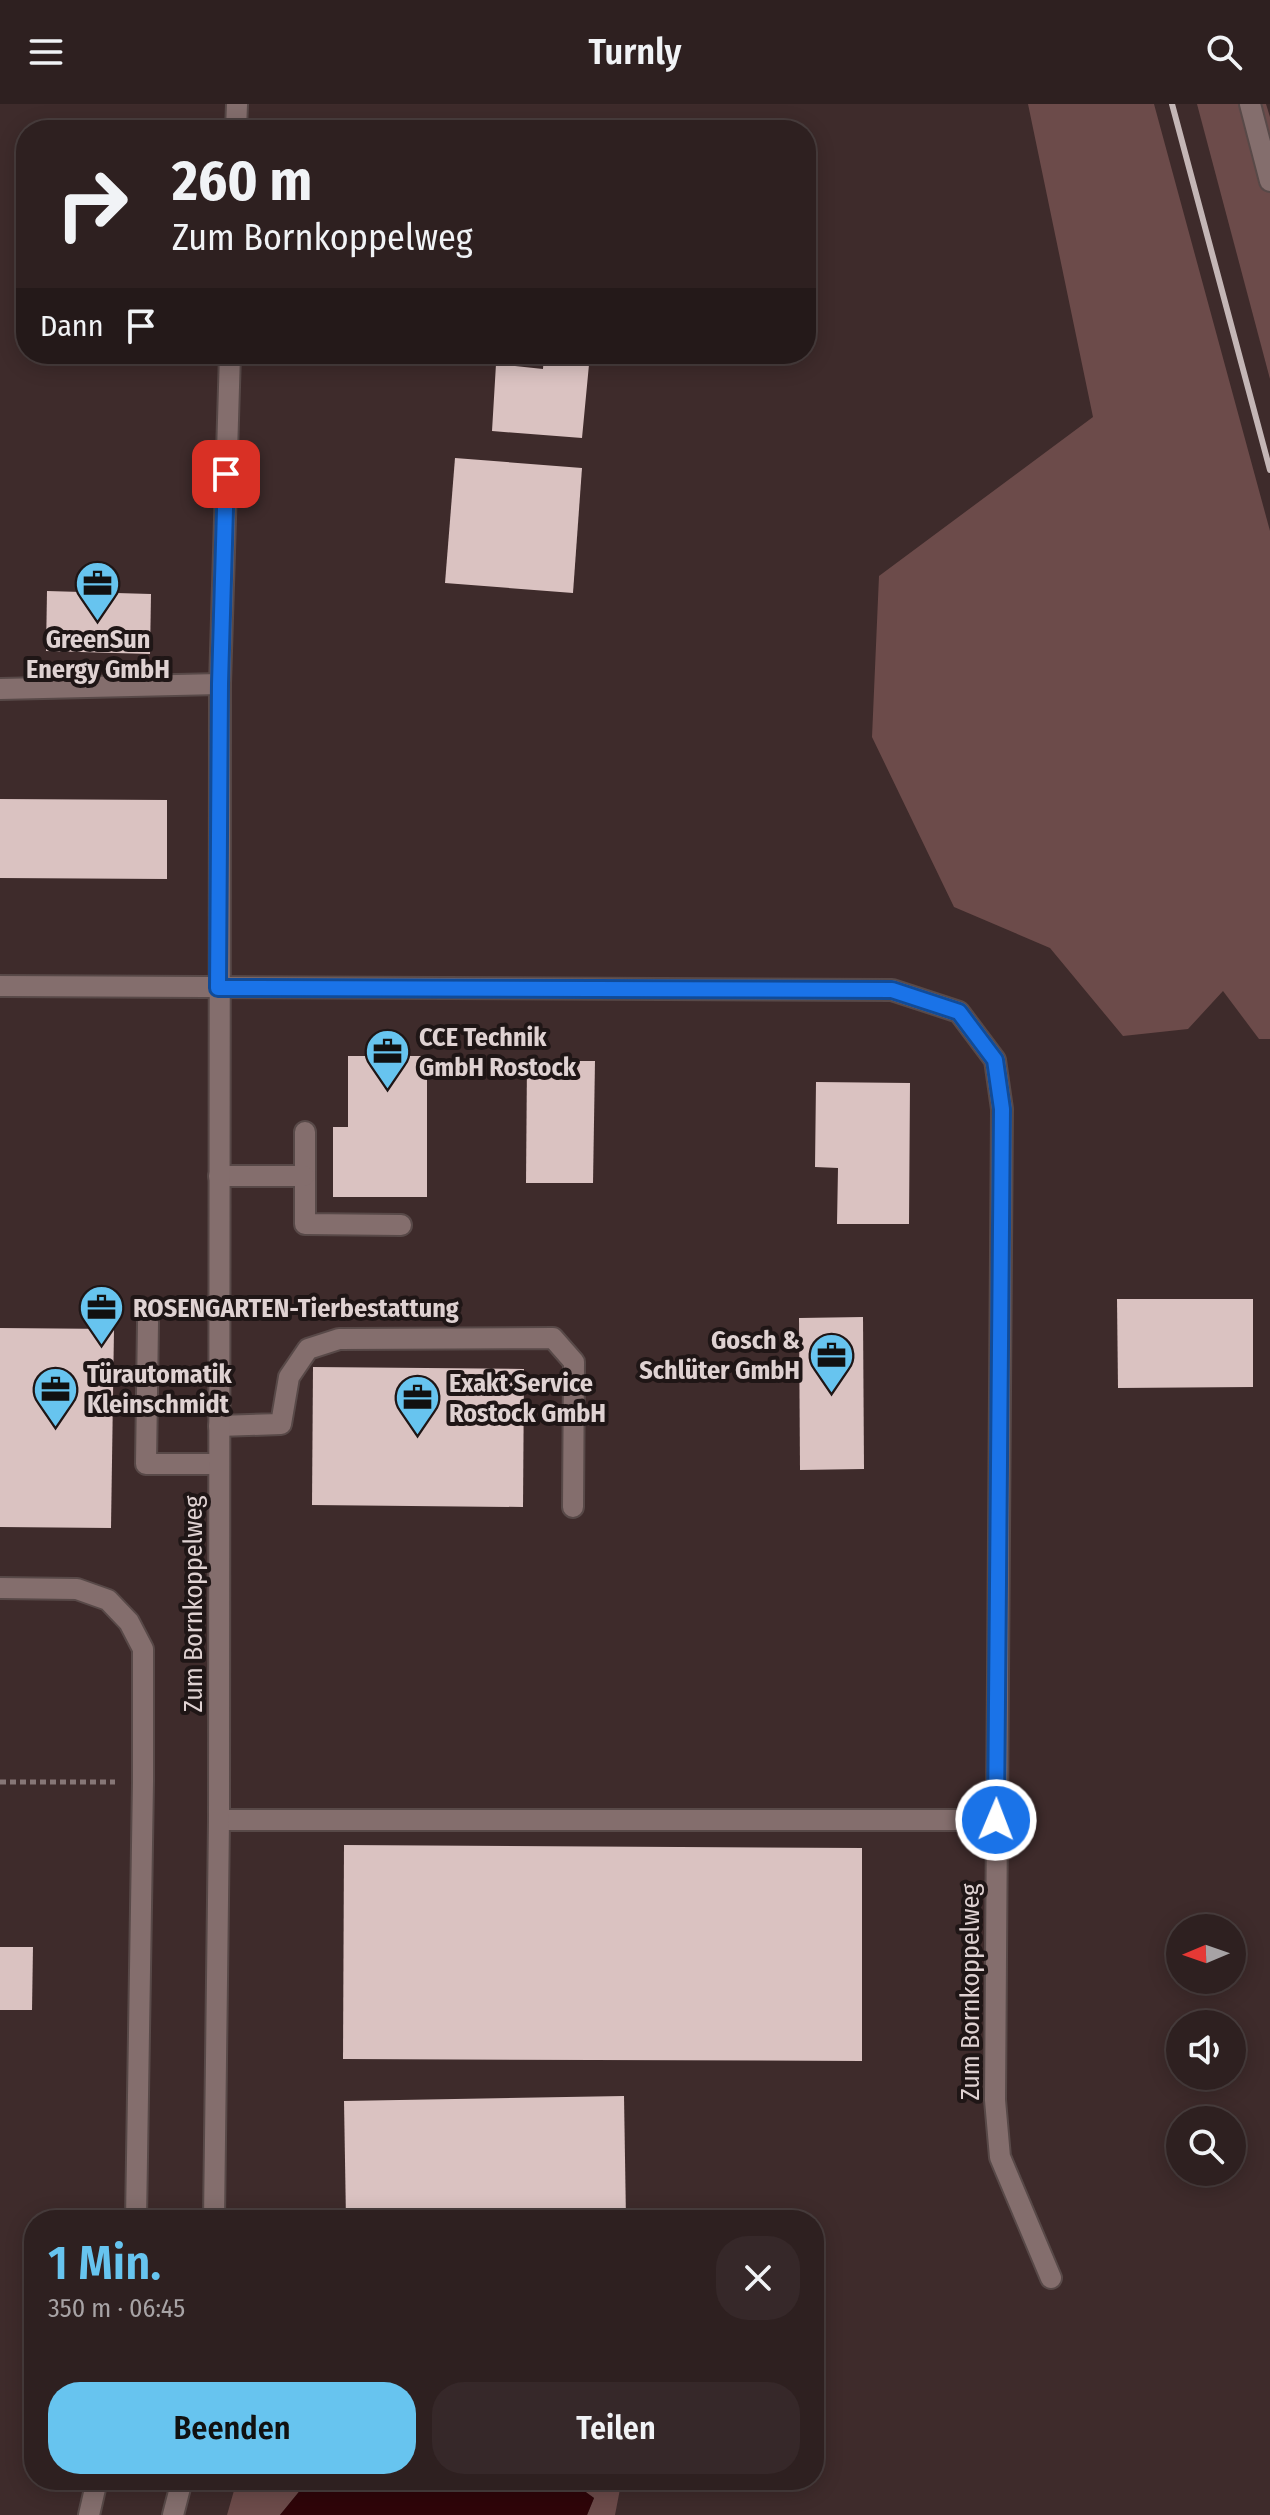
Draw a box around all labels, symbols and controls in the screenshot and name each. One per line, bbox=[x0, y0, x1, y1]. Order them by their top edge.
icon: menu bbox=[24, 30, 68, 74]
text: Turnly bbox=[589, 30, 681, 74]
icon: search bbox=[1202, 30, 1246, 74]
text: 260 m bbox=[172, 148, 312, 215]
icon: right bbox=[40, 152, 144, 256]
text: Zum Bornkoppelweg bbox=[172, 216, 473, 260]
icon: arrive bbox=[119, 304, 163, 348]
text: Dann bbox=[40, 308, 103, 344]
pin bbox=[192, 440, 260, 508]
icon: arrive bbox=[204, 452, 248, 496]
office icon: GreenSun Energy GmbH bbox=[74, 560, 122, 623]
place label: GreenSun Energy GmbH bbox=[26, 624, 170, 685]
place label: CCE Technik GmbH Rostock bbox=[419, 1022, 577, 1083]
office icon: CCE Technik GmbH Rostock bbox=[364, 1028, 412, 1091]
office icon: ROSENGARTEN-Tierbestattung bbox=[78, 1284, 126, 1347]
place label: ROSENGARTEN-Tierbestattung bbox=[133, 1293, 459, 1324]
place label: Gosch & Schlüter GmbH bbox=[639, 1325, 800, 1386]
office icon: Gosch & Schlüter GmbH bbox=[807, 1331, 855, 1394]
place label: Türautomatik Kleinschmidt bbox=[87, 1359, 233, 1420]
office icon: Türautomatik Kleinschmidt bbox=[32, 1365, 80, 1428]
place label: Exakt Service Rostock GmbH bbox=[449, 1368, 606, 1429]
office icon: Exakt Service Rostock GmbH bbox=[394, 1374, 442, 1437]
street label: Zum Bornkoppelweg bbox=[178, 1495, 209, 1713]
position arrow bbox=[954, 1778, 1038, 1862]
street label: Zum Bornkoppelweg bbox=[955, 1883, 986, 2101]
north arrow bbox=[1166, 1914, 1246, 1994]
map controls bbox=[1166, 1914, 1246, 2186]
button: sound bbox=[1166, 2010, 1246, 2090]
button: search bbox=[1166, 2106, 1246, 2186]
text: 1 Min. bbox=[48, 2234, 161, 2292]
button: close bbox=[716, 2236, 800, 2320]
text: 350 m · 06:45 bbox=[48, 2293, 185, 2324]
button: Beenden bbox=[48, 2382, 416, 2474]
button: Teilen bbox=[432, 2382, 800, 2474]

